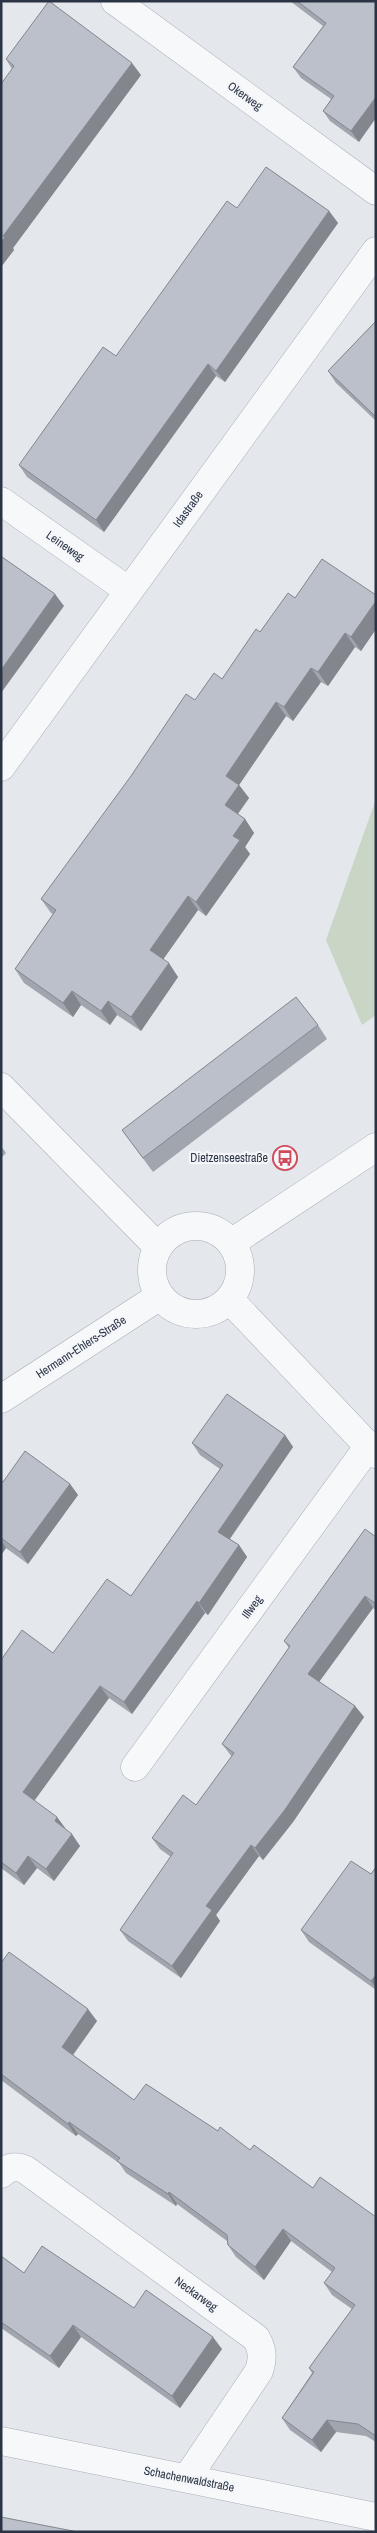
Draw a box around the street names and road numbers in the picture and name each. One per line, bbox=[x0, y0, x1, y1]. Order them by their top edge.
street label: Okerweg bbox=[224, 78, 266, 114]
street label: Idastraße bbox=[169, 487, 207, 531]
street label: Leineweg bbox=[43, 527, 87, 565]
street label: Hermann-Ehlers-Straße bbox=[33, 1312, 129, 1382]
street label: Illweg bbox=[238, 1592, 266, 1622]
street label: Neckarweg bbox=[171, 2273, 221, 2315]
street label: Schachenwaldstraße bbox=[142, 2462, 236, 2496]

